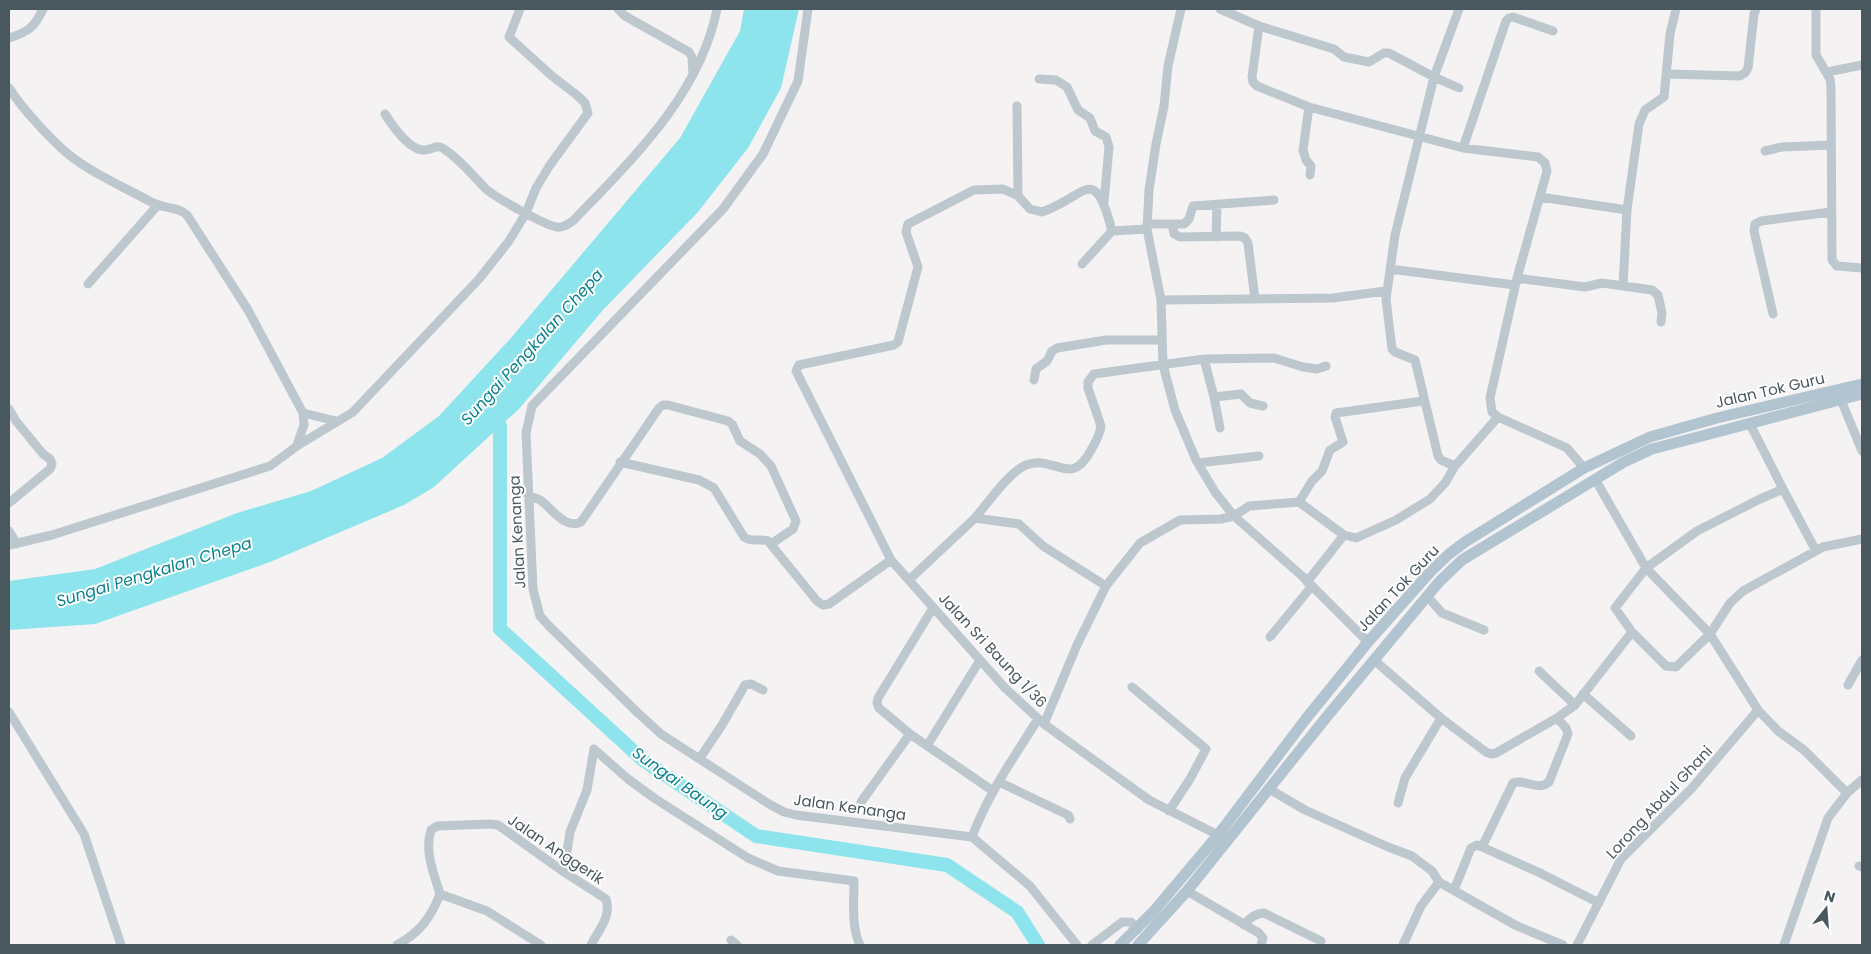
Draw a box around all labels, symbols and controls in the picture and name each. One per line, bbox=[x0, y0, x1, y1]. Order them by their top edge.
water label: Sungai Pengkalan Chepa bbox=[455, 264, 609, 430]
street label: Jalan Tok Guru bbox=[1713, 367, 1827, 413]
street label: Jalan Kenanga bbox=[504, 475, 530, 589]
water label: Sungai Pengkalan Chepa bbox=[53, 531, 255, 613]
street label: Jalan Tok Guru bbox=[1352, 540, 1444, 636]
street label: Jalan Sri Baung 1/36 bbox=[934, 588, 1052, 712]
water label: Sungai Baung bbox=[628, 741, 733, 825]
street label: Lorong Abdul Ghani bbox=[1601, 741, 1717, 863]
street label: Jalan Kenanga bbox=[792, 789, 908, 825]
street label: Jalan Anggerik bbox=[504, 809, 608, 889]
north arrow bbox=[1801, 884, 1851, 934]
text: N bbox=[1822, 885, 1838, 908]

